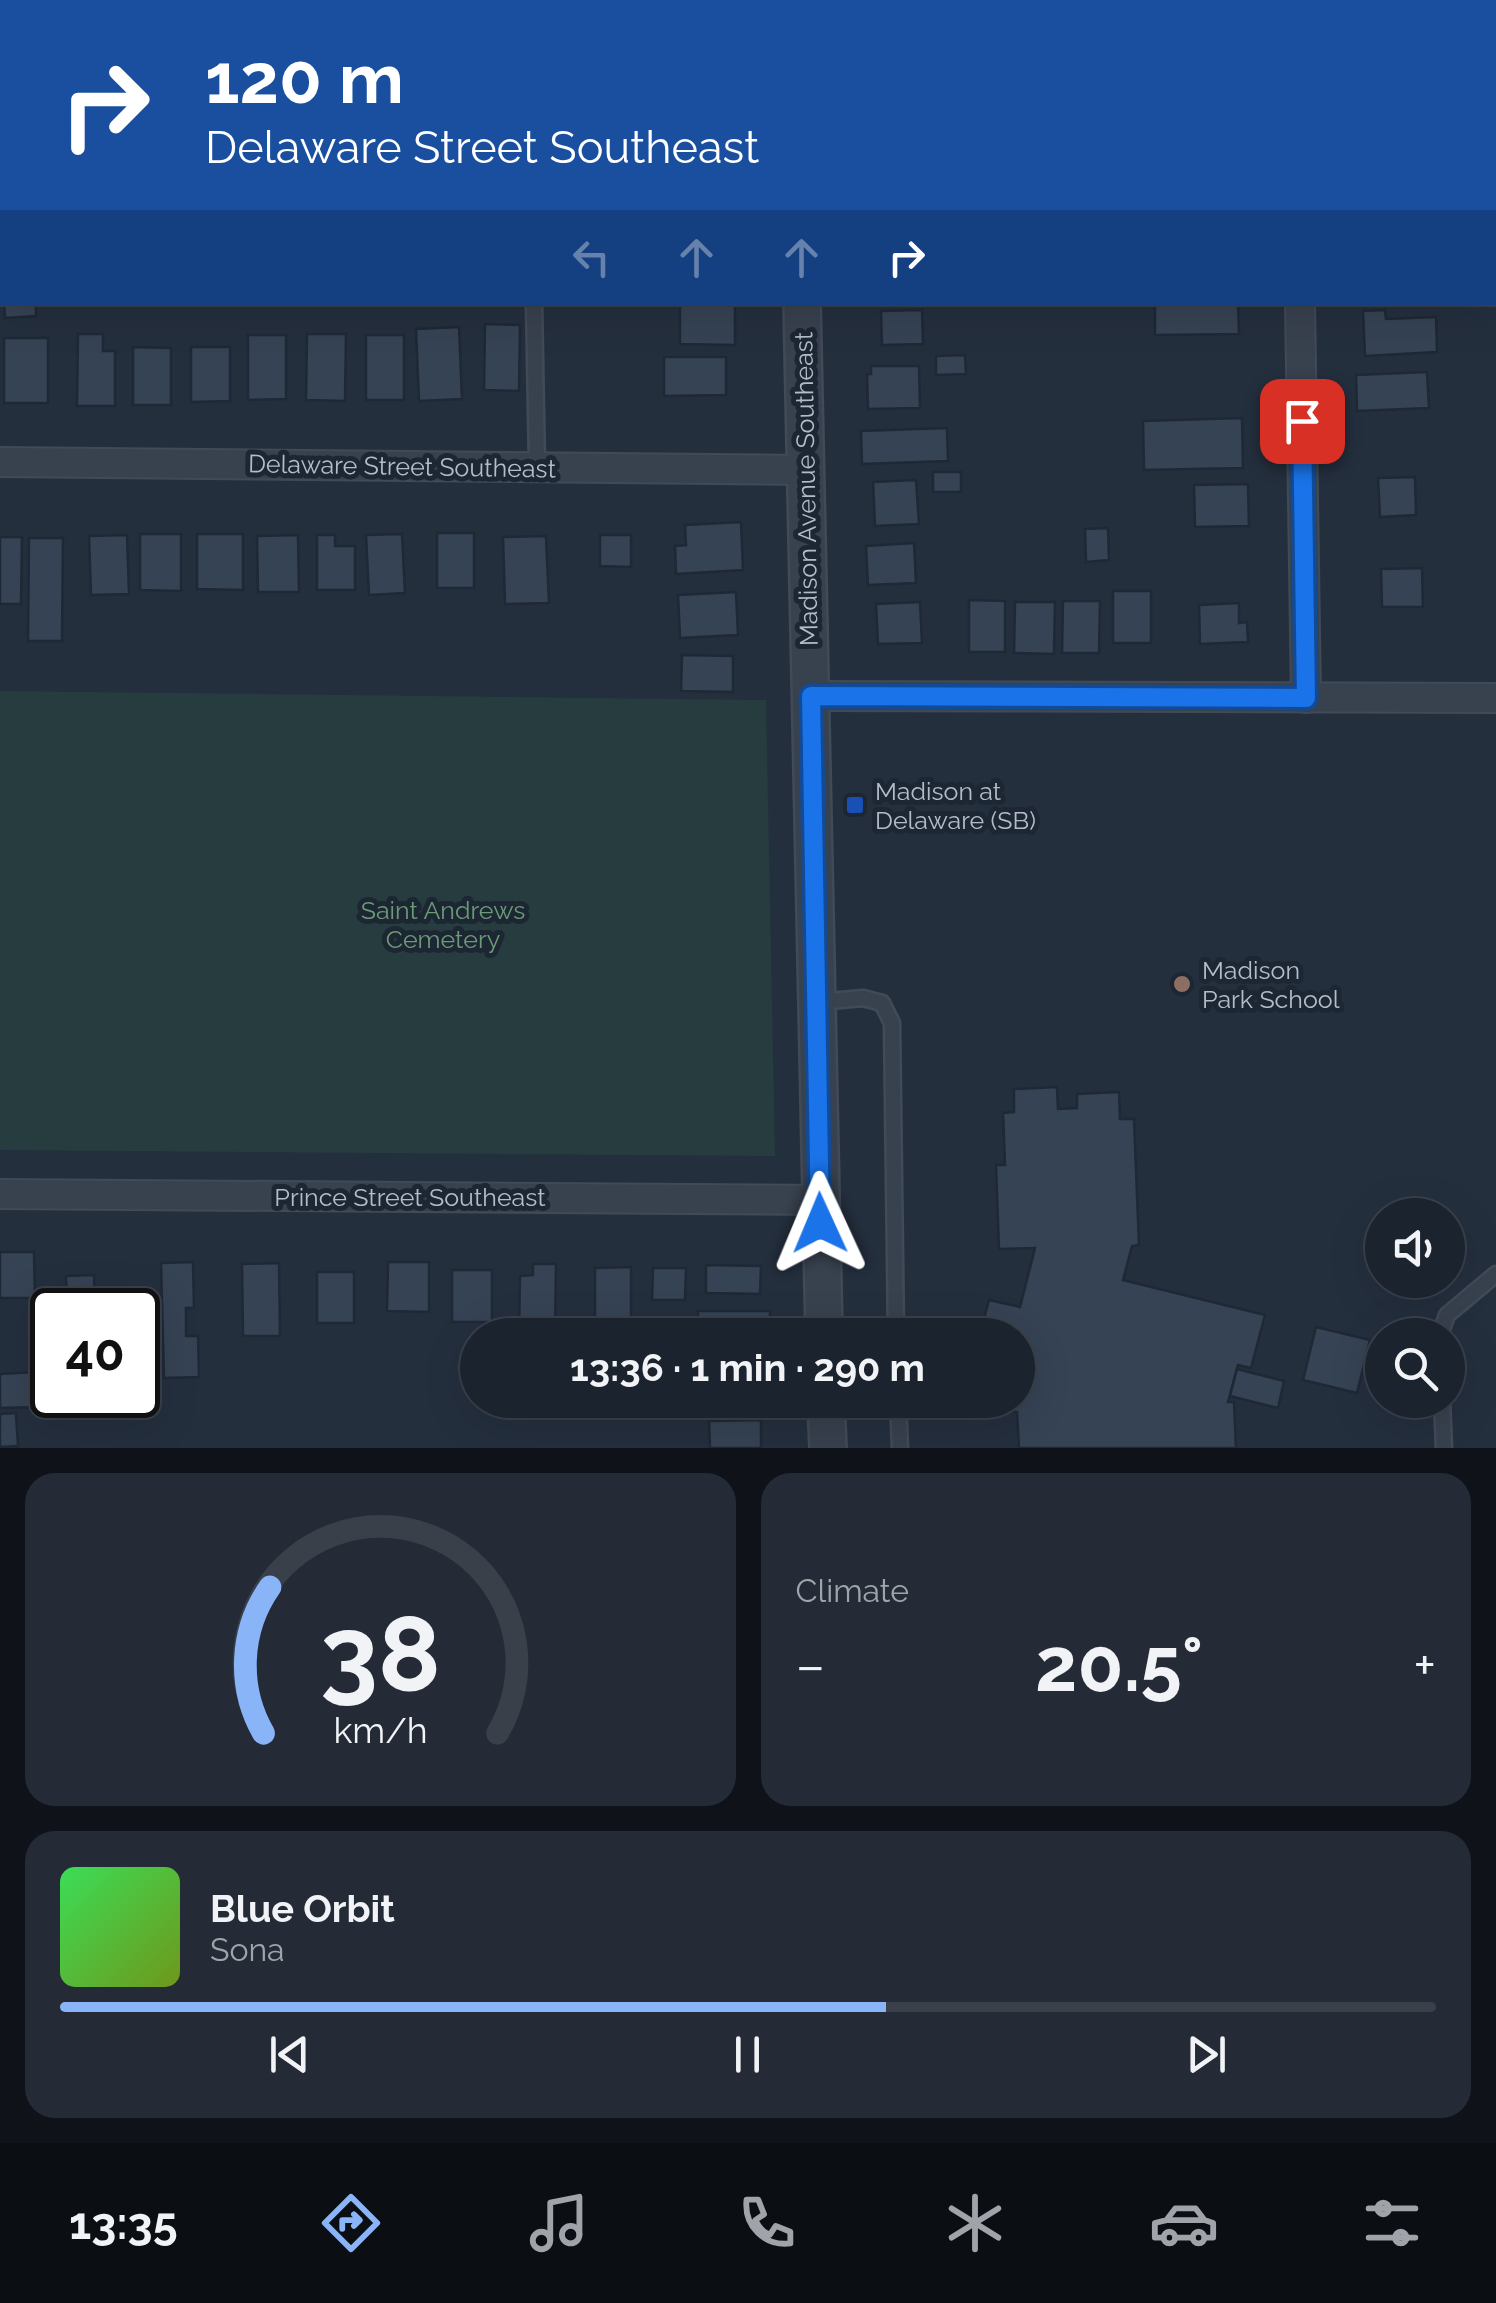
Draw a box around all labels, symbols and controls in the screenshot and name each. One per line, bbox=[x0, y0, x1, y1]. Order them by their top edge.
text: 120 m bbox=[205, 37, 404, 119]
icon: right bbox=[40, 40, 170, 170]
text: Delaware Street Southeast bbox=[205, 121, 759, 174]
icon: left bbox=[564, 230, 619, 285]
icon: ahead bbox=[669, 230, 724, 285]
icon: ahead bbox=[774, 230, 829, 285]
icon: right bbox=[879, 230, 934, 285]
street label: Madison Avenue Southeast bbox=[788, 331, 824, 646]
pin bbox=[1260, 379, 1345, 464]
icon: arrive bbox=[1275, 394, 1330, 449]
street label: Delaware Street Southeast bbox=[248, 448, 557, 484]
place label: Madison at Delaware (SB) bbox=[875, 776, 1036, 835]
marker: Madison at Delaware (SB) bbox=[844, 794, 866, 816]
park label: Saint Andrews Cemetery bbox=[361, 895, 525, 954]
place label: Madison Park School bbox=[1202, 955, 1340, 1014]
marker: Madison Park School bbox=[1171, 973, 1193, 995]
position arrow bbox=[768, 1171, 872, 1275]
street label: Prince Street Southeast bbox=[274, 1182, 546, 1212]
map controls bbox=[1365, 1198, 1465, 1418]
button: sound bbox=[1365, 1198, 1465, 1298]
speed limit sign: 40 bbox=[30, 1288, 160, 1418]
button: search bbox=[1365, 1318, 1465, 1418]
text: 13:36 · 1 min · 290 m bbox=[570, 1345, 925, 1390]
text: Climate bbox=[796, 1572, 909, 1609]
text: 38 bbox=[320, 1593, 441, 1715]
text: 20.5° bbox=[1035, 1620, 1203, 1709]
text: − bbox=[796, 1633, 825, 1698]
text: + bbox=[1413, 1633, 1436, 1698]
text: km/h bbox=[333, 1709, 427, 1751]
text: Blue Orbit bbox=[210, 1886, 395, 1931]
text: Sona bbox=[210, 1931, 285, 1968]
icon: previous bbox=[262, 2027, 317, 2082]
icon: pause bbox=[720, 2027, 775, 2082]
icon: next bbox=[1179, 2027, 1234, 2082]
icon: directions bbox=[316, 2188, 386, 2258]
icon: music bbox=[524, 2188, 594, 2258]
icon: phone bbox=[732, 2188, 802, 2258]
icon: climate bbox=[940, 2188, 1010, 2258]
icon: car bbox=[1149, 2188, 1219, 2258]
icon: filters bbox=[1357, 2188, 1427, 2258]
text: 13:35 bbox=[69, 2197, 178, 2250]

